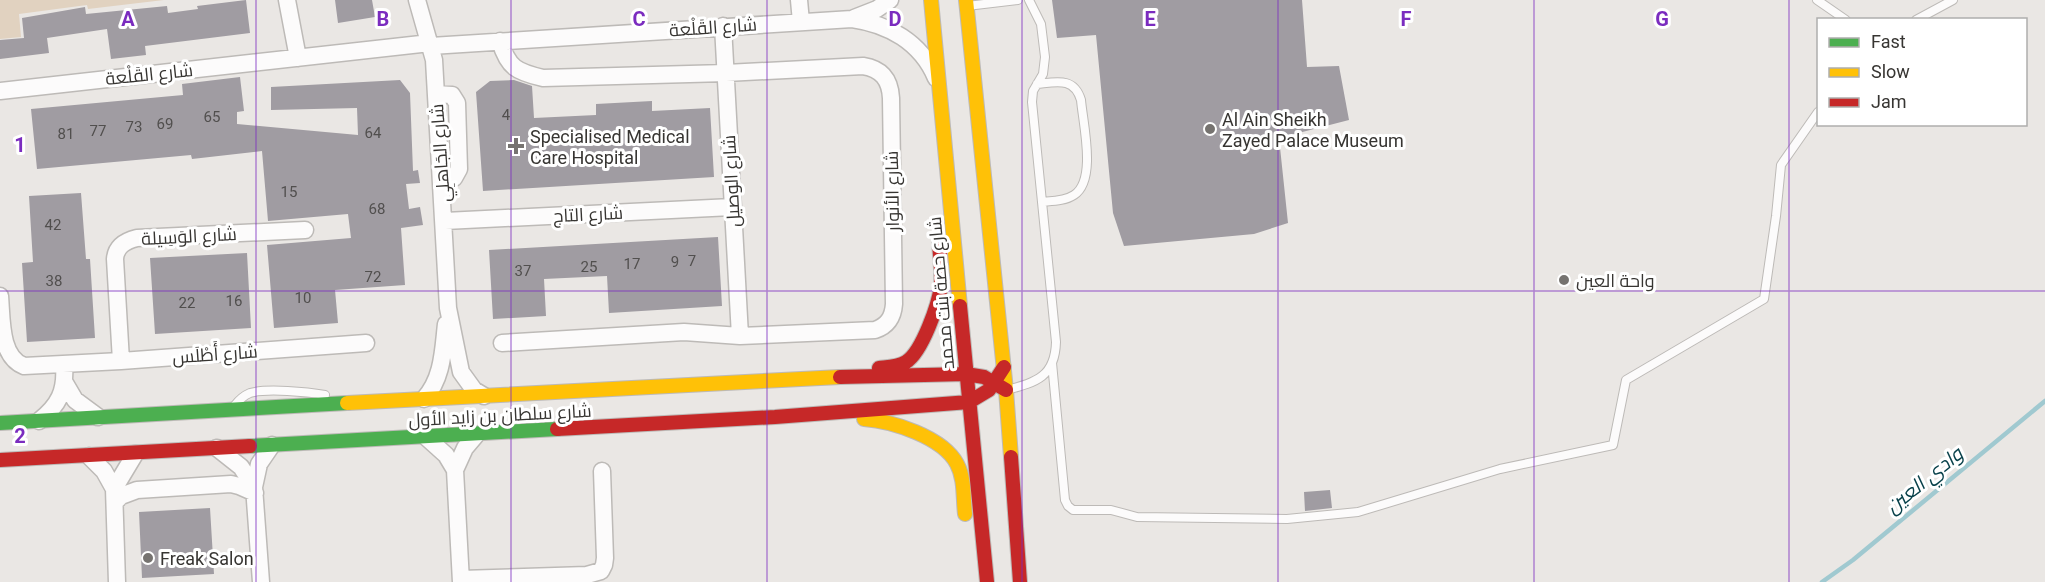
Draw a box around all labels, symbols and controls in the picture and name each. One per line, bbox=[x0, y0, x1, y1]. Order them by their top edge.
text: A bbox=[121, 7, 135, 31]
text: B bbox=[377, 7, 389, 31]
text: C bbox=[632, 7, 646, 31]
text: D bbox=[889, 7, 902, 31]
text: E bbox=[1144, 7, 1156, 31]
text: F bbox=[1401, 7, 1412, 31]
text: G bbox=[1655, 7, 1669, 31]
street label: شارع القَلْعة bbox=[668, 13, 758, 43]
legend bbox=[1817, 18, 2027, 126]
text: Fast bbox=[1871, 31, 1906, 52]
street label: شارع القَلْعة bbox=[104, 59, 194, 91]
text: Slow bbox=[1871, 61, 1910, 82]
text: Jam bbox=[1871, 91, 1907, 112]
street label: شارع الجَاهلِي bbox=[426, 103, 458, 203]
house number: 4 bbox=[502, 106, 511, 124]
house number: 65 bbox=[204, 108, 220, 126]
place label: Al Ain Sheikh Zayed Palace Museum bbox=[1222, 109, 1404, 151]
house number: 69 bbox=[157, 115, 173, 133]
house number: 73 bbox=[126, 118, 142, 136]
house number: 77 bbox=[90, 122, 106, 140]
marker: Al Ain Sheikh Zayed Palace Museum bbox=[1203, 122, 1217, 136]
house number: 64 bbox=[365, 124, 382, 142]
house number: 81 bbox=[58, 125, 74, 143]
place label: Specialised Medical Care Hospital bbox=[530, 126, 690, 168]
text: 1 bbox=[14, 133, 26, 157]
street label: شارع الوصيل bbox=[718, 134, 746, 228]
marker: Specialised Medical Care Hospital bbox=[507, 137, 525, 155]
street label: شارع الأنوار bbox=[881, 151, 905, 232]
house number: 15 bbox=[281, 183, 297, 201]
house number: 68 bbox=[369, 200, 385, 218]
street label: شارع التاج bbox=[552, 202, 624, 228]
house number: 42 bbox=[45, 216, 61, 234]
street label: شارع حصة بنت محمد bbox=[924, 216, 960, 370]
street label: شارع الوَسِيلة bbox=[141, 223, 237, 251]
house number: 7 bbox=[688, 252, 696, 270]
house number: 9 bbox=[671, 253, 679, 271]
house number: 17 bbox=[624, 255, 640, 273]
house number: 25 bbox=[581, 258, 597, 276]
house number: 37 bbox=[515, 262, 531, 280]
house number: 72 bbox=[365, 268, 381, 286]
place label: واحة العين bbox=[1576, 270, 1655, 292]
house number: 38 bbox=[46, 272, 62, 290]
marker: واحة العين bbox=[1557, 273, 1571, 287]
house number: 10 bbox=[295, 289, 311, 307]
house number: 16 bbox=[226, 292, 242, 310]
house number: 22 bbox=[179, 294, 195, 312]
street label: شارع أَطْلَس bbox=[171, 338, 259, 369]
street label: شارع سلطان بن زايد الأول bbox=[408, 400, 592, 432]
text: 2 bbox=[14, 424, 26, 448]
water label: وادي العين bbox=[1881, 441, 1971, 521]
place label: Freak Salon bbox=[160, 548, 254, 569]
marker: Freak Salon bbox=[141, 551, 155, 565]

